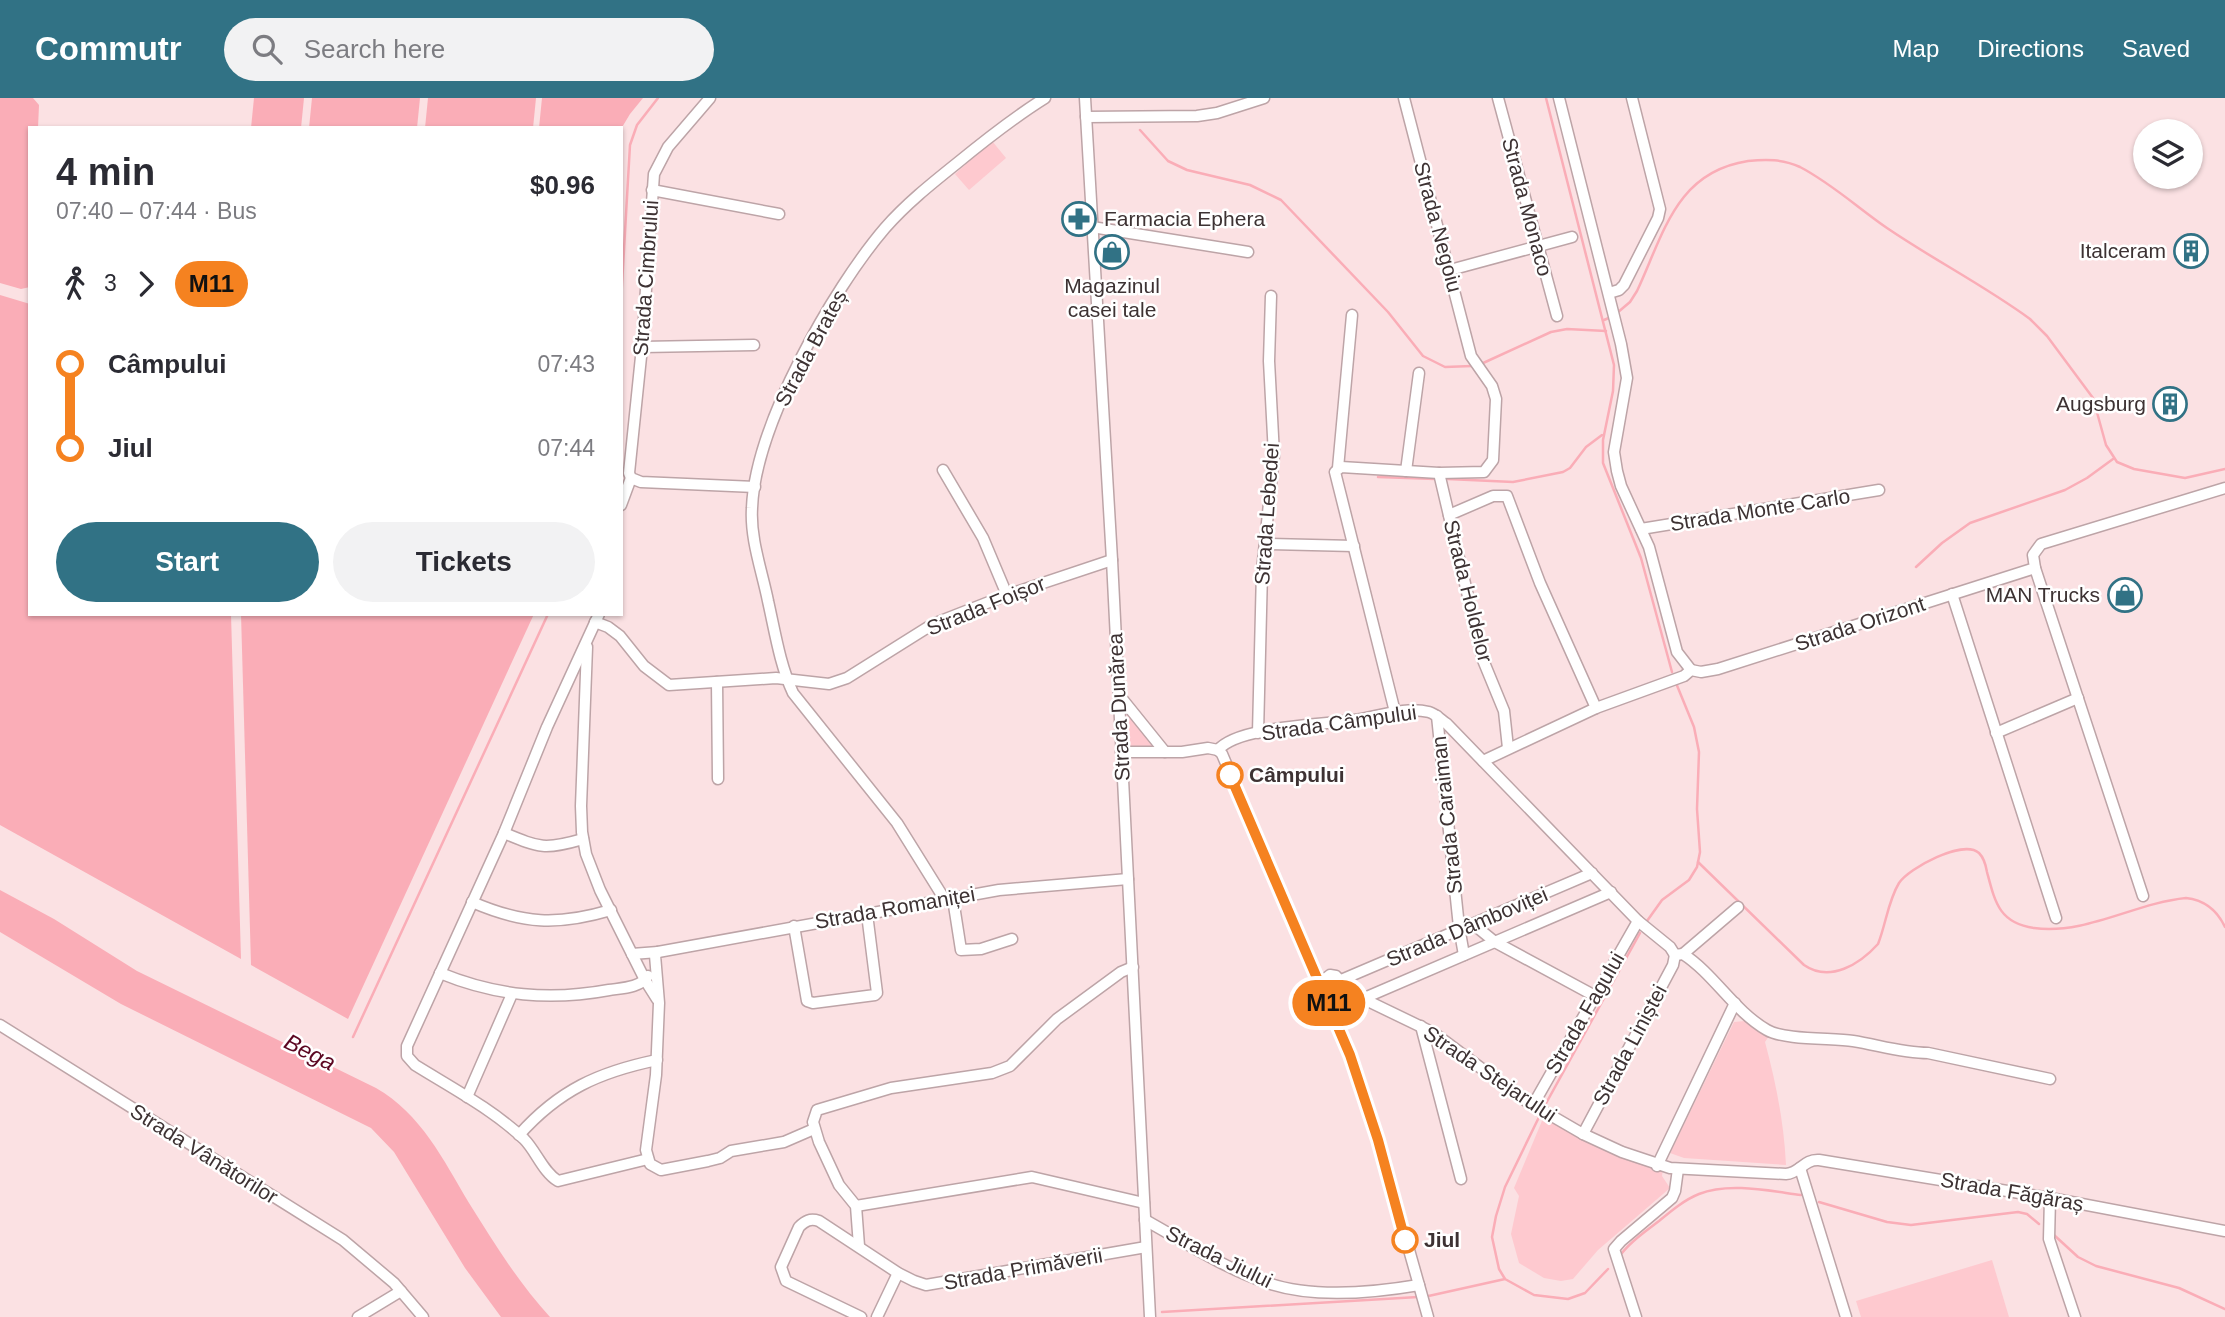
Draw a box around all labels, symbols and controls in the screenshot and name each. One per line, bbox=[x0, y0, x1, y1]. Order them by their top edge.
search box bbox=[224, 18, 714, 81]
text: Commutr bbox=[35, 30, 182, 67]
icon: search bbox=[248, 30, 286, 68]
text: Search here bbox=[304, 34, 445, 64]
text: Map bbox=[1893, 35, 1939, 62]
text: Directions bbox=[1977, 35, 2084, 62]
text: Saved bbox=[2122, 35, 2190, 62]
map controls bbox=[2133, 119, 2203, 189]
button: layers bbox=[2133, 119, 2203, 189]
street label: Strada Monaco bbox=[1498, 135, 1557, 279]
text: 4 min bbox=[56, 151, 155, 193]
street label: Strada Negoiu bbox=[1410, 159, 1467, 295]
text: $0.96 bbox=[530, 170, 595, 200]
text: 07:40 – 07:44 · Bus bbox=[56, 198, 257, 224]
street label: Strada Cimbrului bbox=[629, 199, 662, 357]
pharmacy icon: Farmacia Ephera bbox=[1060, 200, 1098, 238]
place label: Farmacia Ephera bbox=[1104, 207, 1265, 230]
building icon: Italceram bbox=[2172, 232, 2210, 270]
shop icon: Magazinul casei tale bbox=[1093, 233, 1131, 271]
place label: Italceram bbox=[2080, 239, 2166, 262]
icon: walk bbox=[56, 265, 94, 303]
icon: forward bbox=[127, 265, 165, 303]
text: 3 bbox=[104, 270, 117, 296]
text: M11 bbox=[189, 270, 234, 297]
place label: Magazinul casei tale bbox=[1064, 274, 1160, 321]
street label: Strada Brateș bbox=[770, 286, 851, 410]
text: Câmpului bbox=[108, 349, 226, 379]
text: 07:43 bbox=[537, 351, 595, 377]
building icon: Augsburg bbox=[2151, 385, 2189, 423]
place label: Augsburg bbox=[2056, 392, 2146, 415]
text: Jiul bbox=[108, 433, 153, 463]
text: 07:44 bbox=[537, 435, 595, 461]
street label: Strada Lebedei bbox=[1250, 442, 1283, 586]
street label: Strada Monte Carlo bbox=[1668, 484, 1852, 535]
street label: Strada Holdelor bbox=[1440, 517, 1497, 664]
button: Start bbox=[56, 522, 319, 602]
button: Tickets bbox=[333, 522, 595, 602]
street label: Strada Foișor bbox=[923, 571, 1049, 640]
shop icon: MAN Trucks bbox=[2106, 576, 2144, 614]
place label: MAN Trucks bbox=[1986, 583, 2100, 606]
street label: Strada Orizont bbox=[1792, 592, 1928, 655]
street label: Strada Dunărea bbox=[1103, 632, 1134, 782]
street label: Strada Câmpului bbox=[1260, 700, 1418, 745]
street label: Strada Caraiman bbox=[1427, 735, 1466, 895]
marker: Câmpului bbox=[1217, 762, 1243, 788]
place label: Câmpului bbox=[1249, 763, 1345, 786]
street label: Strada Romaniței bbox=[813, 882, 977, 933]
street label: Strada Dâmboviței bbox=[1383, 882, 1551, 971]
street label: Strada Fagului bbox=[1540, 948, 1629, 1078]
line badge: M11 bbox=[1289, 980, 1369, 1026]
street label: Strada Liniștei bbox=[1588, 981, 1671, 1109]
text: M11 bbox=[1306, 989, 1352, 1016]
street label: Strada Stejarului bbox=[1419, 1021, 1561, 1127]
water label: Bega bbox=[280, 1028, 340, 1076]
street label: Strada Vânătorilor bbox=[126, 1099, 282, 1208]
street label: Strada Făgăraș bbox=[1939, 1168, 2085, 1215]
street label: Strada Jiului bbox=[1162, 1221, 1276, 1292]
marker: Jiul bbox=[1392, 1227, 1418, 1253]
place label: Jiul bbox=[1424, 1228, 1460, 1251]
street label: Strada Primăverii bbox=[942, 1243, 1104, 1294]

